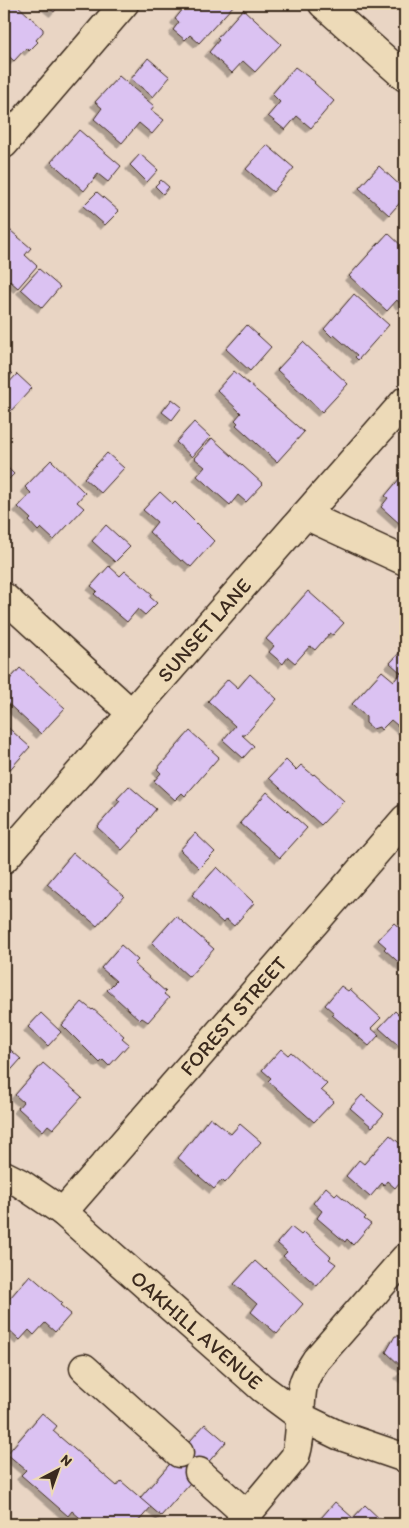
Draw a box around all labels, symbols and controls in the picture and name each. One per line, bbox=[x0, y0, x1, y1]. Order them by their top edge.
street label: SUNSET LANE bbox=[152, 573, 256, 687]
street label: FOREST STREET bbox=[175, 950, 292, 1080]
street label: OAKHILL AVENUE bbox=[126, 1265, 268, 1395]
north arrow bbox=[32, 1446, 82, 1496]
text: N bbox=[57, 1451, 75, 1470]

